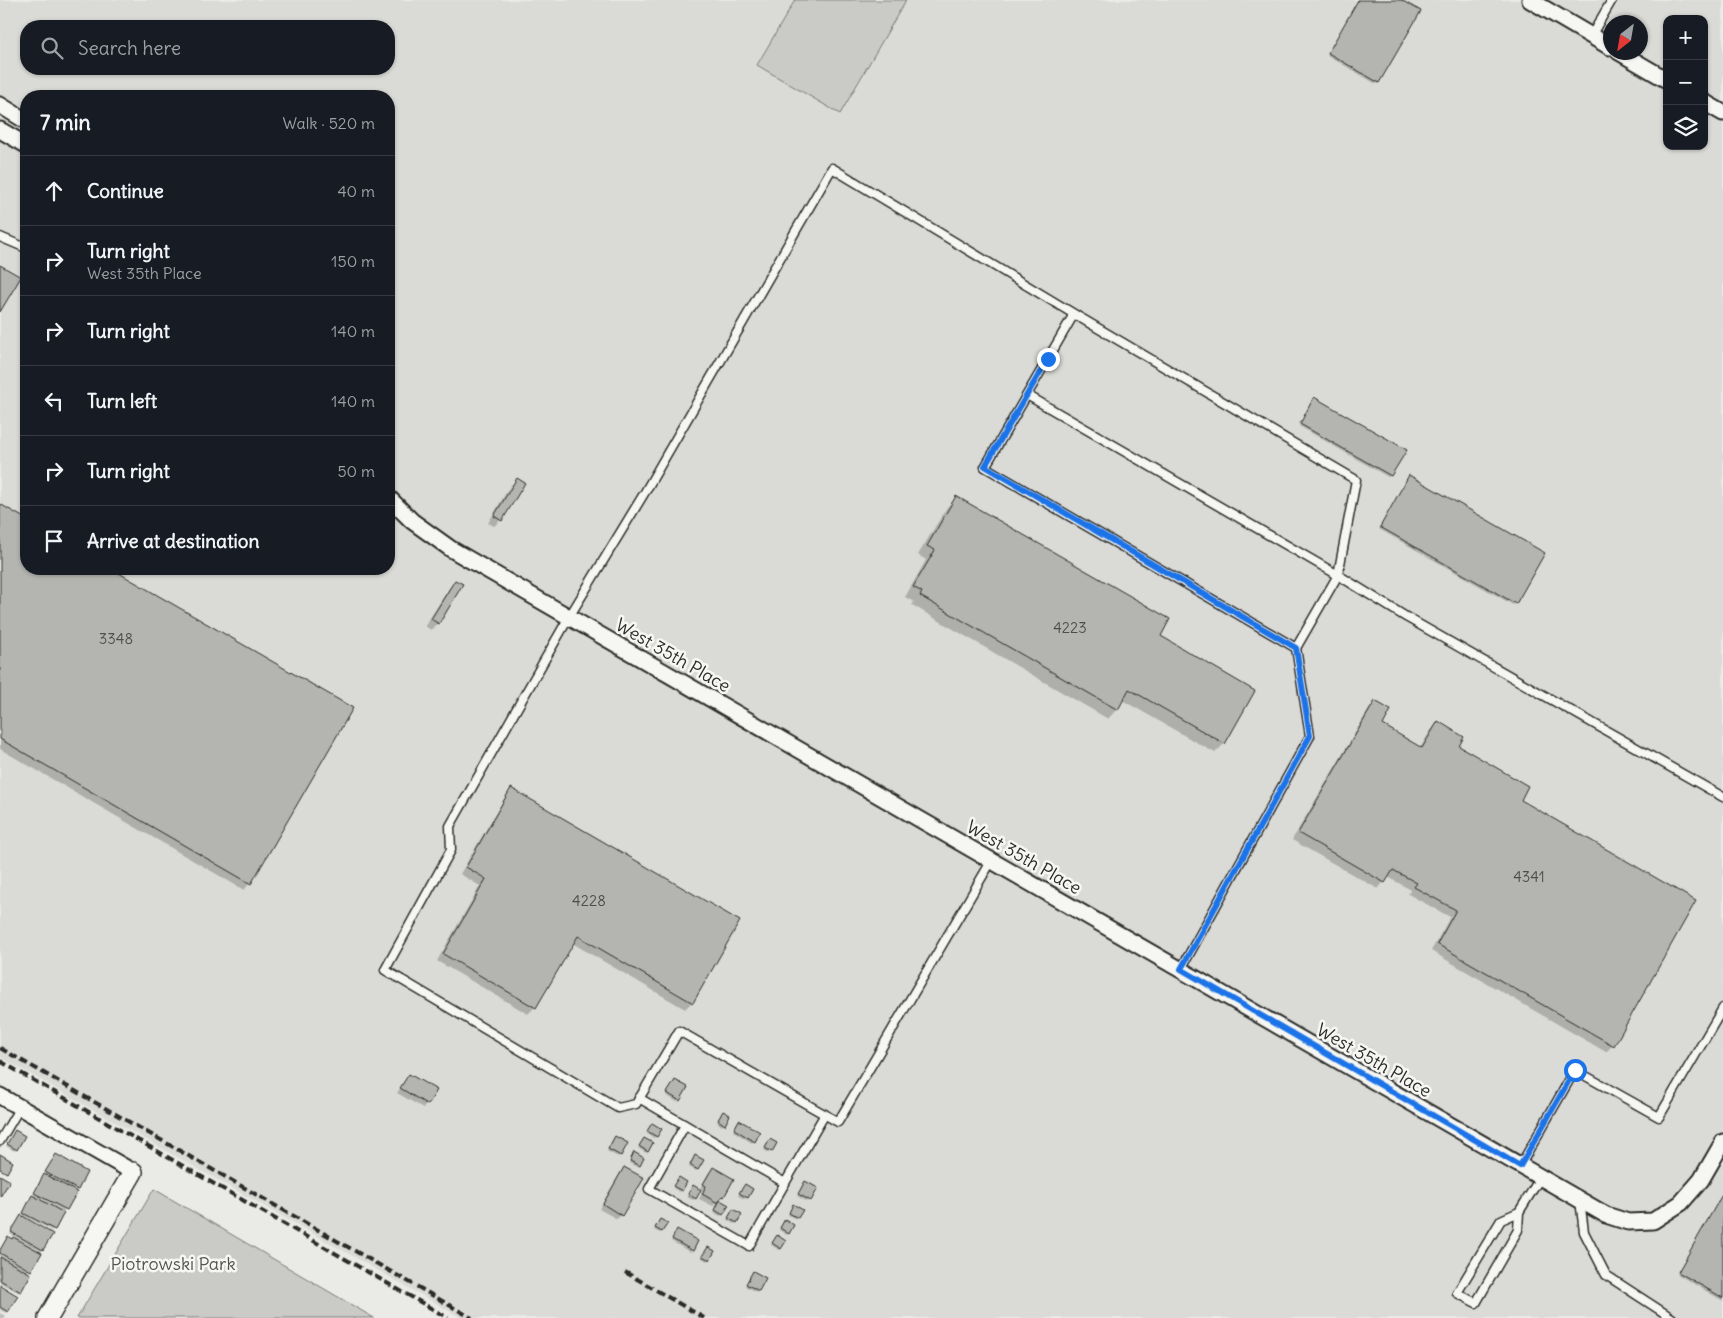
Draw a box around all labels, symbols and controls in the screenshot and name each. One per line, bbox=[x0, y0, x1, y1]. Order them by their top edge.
north arrow bbox=[1603, 15, 1648, 60]
map controls bbox=[1663, 15, 1708, 150]
button: + bbox=[1663, 15, 1708, 60]
search box bbox=[20, 20, 395, 75]
icon: search bbox=[38, 34, 66, 62]
text: Search here bbox=[78, 36, 181, 60]
button: − bbox=[1663, 60, 1708, 105]
button: layers bbox=[1663, 105, 1708, 150]
text: 7 min bbox=[40, 109, 91, 136]
text: Walk · 520 m bbox=[283, 113, 375, 133]
icon: ahead bbox=[40, 177, 68, 205]
text: Continue bbox=[87, 179, 164, 203]
text: 40 m bbox=[337, 181, 375, 201]
text: Turn right bbox=[87, 239, 170, 263]
icon: right bbox=[40, 247, 68, 275]
text: 150 m bbox=[331, 251, 375, 271]
text: West 35th Place bbox=[87, 263, 202, 283]
icon: right bbox=[40, 317, 68, 345]
text: Turn right bbox=[87, 319, 170, 343]
text: 140 m bbox=[331, 321, 375, 341]
route end bbox=[1037, 348, 1060, 371]
icon: left bbox=[40, 387, 68, 415]
text: Turn left bbox=[87, 389, 157, 413]
text: 140 m bbox=[331, 391, 375, 411]
icon: right bbox=[40, 457, 68, 485]
text: Turn right bbox=[87, 459, 170, 483]
text: 50 m bbox=[337, 461, 375, 481]
icon: arrive bbox=[40, 527, 68, 555]
text: Arrive at destination bbox=[87, 529, 260, 553]
street label: West 35th Place bbox=[611, 613, 735, 697]
house number: 4223 bbox=[1053, 618, 1087, 637]
house number: 3348 bbox=[99, 629, 133, 648]
street label: West 35th Place bbox=[962, 815, 1086, 899]
house number: 4341 bbox=[1513, 867, 1545, 886]
house number: 4228 bbox=[572, 891, 606, 910]
street label: West 35th Place bbox=[1312, 1018, 1436, 1102]
route start bbox=[1564, 1059, 1587, 1082]
park label: Piotrowski Park bbox=[110, 1252, 236, 1275]

